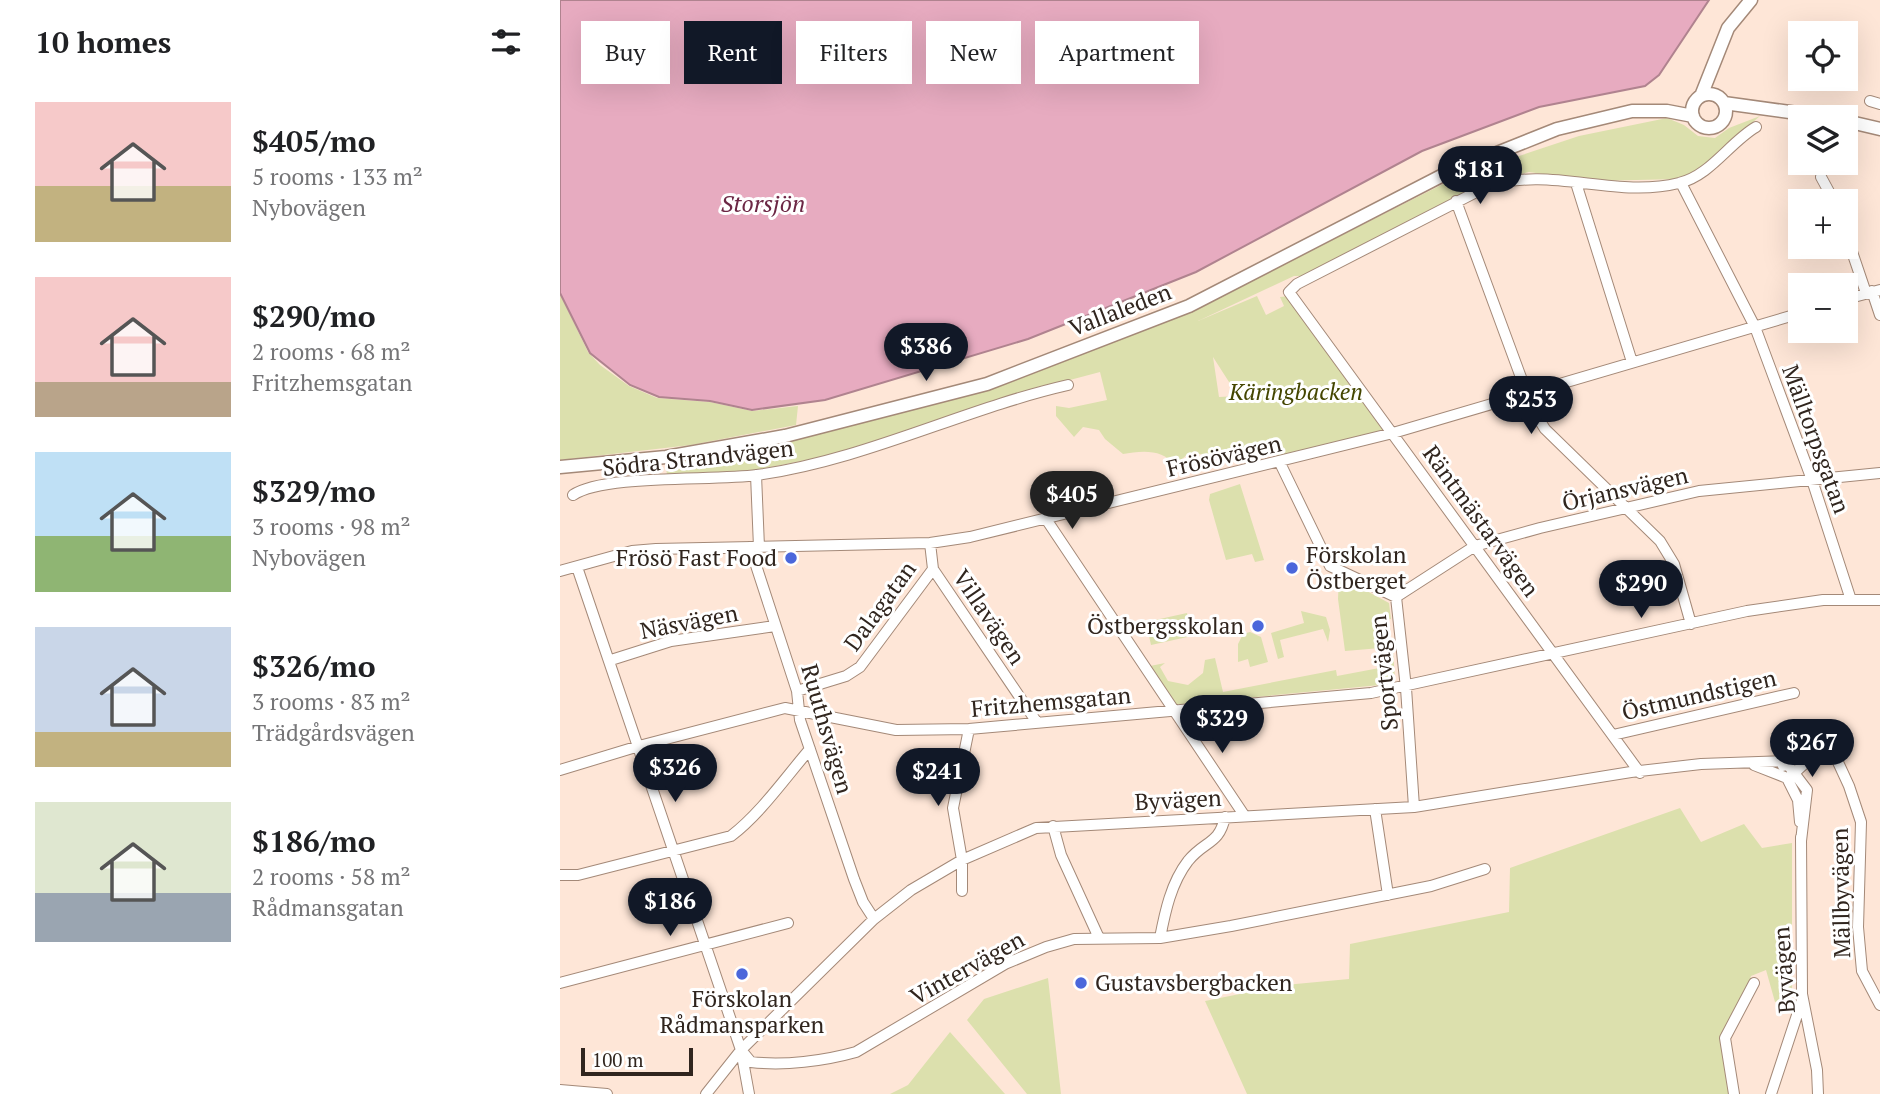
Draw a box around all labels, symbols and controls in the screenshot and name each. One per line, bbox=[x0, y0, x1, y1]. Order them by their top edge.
chip: Buy bbox=[581, 21, 670, 84]
chip: Rent bbox=[684, 21, 782, 84]
chip: Filters bbox=[796, 21, 912, 84]
chip: New bbox=[926, 21, 1021, 84]
chip: Apartment bbox=[1035, 21, 1199, 84]
map controls bbox=[1788, 21, 1858, 343]
button: locate bbox=[1788, 21, 1858, 91]
text: 10 homes bbox=[35, 22, 171, 62]
icon: filters bbox=[487, 23, 525, 61]
button: layers bbox=[1788, 105, 1858, 175]
text: $405/mo bbox=[252, 121, 376, 161]
icon: home bbox=[91, 130, 175, 214]
pin: $181 bbox=[1439, 146, 1521, 206]
text: $181 bbox=[1454, 153, 1506, 184]
text: 5 rooms · 133 m² bbox=[252, 161, 423, 192]
water label: Storsjön bbox=[721, 187, 805, 219]
button: + bbox=[1788, 189, 1858, 259]
text: Nybovägen bbox=[252, 192, 366, 223]
button: − bbox=[1788, 273, 1858, 343]
street label: Vallaleden bbox=[1064, 276, 1176, 343]
text: $290/mo bbox=[252, 296, 376, 336]
icon: home bbox=[91, 305, 175, 389]
pin: $386 bbox=[885, 324, 967, 383]
text: $386 bbox=[900, 330, 952, 361]
text: 2 rooms · 68 m² bbox=[252, 336, 411, 367]
street label: Mälltorpsgatan bbox=[1775, 360, 1858, 518]
text: Fritzhemsgatan bbox=[252, 367, 412, 398]
park label: Käringbacken bbox=[1228, 376, 1363, 407]
pin: $253 bbox=[1490, 376, 1572, 436]
text: $253 bbox=[1505, 383, 1557, 414]
street label: Frösövägen bbox=[1163, 427, 1285, 484]
street label: Södra Strandvägen bbox=[601, 432, 795, 483]
street label: Räntmästarvägen bbox=[1416, 439, 1547, 603]
street label: Örjansvägen bbox=[1559, 459, 1691, 518]
text: $329/mo bbox=[252, 471, 376, 511]
pin: $405 bbox=[1031, 472, 1113, 531]
text: $405 bbox=[1046, 478, 1098, 509]
icon: home bbox=[91, 480, 175, 564]
text: 3 rooms · 98 m² bbox=[252, 511, 411, 542]
place label: Förskolan Östberget bbox=[1306, 539, 1407, 596]
text: Nybovägen bbox=[252, 542, 366, 573]
place label: Frösö Fast Food bbox=[616, 542, 777, 573]
marker: Frösö Fast Food bbox=[783, 550, 799, 566]
street label: Dalagatan bbox=[837, 554, 923, 657]
marker: Förskolan Östberget bbox=[1284, 560, 1300, 576]
pin: $290 bbox=[1600, 560, 1682, 620]
street label: Villavägen bbox=[946, 563, 1033, 671]
text: $290 bbox=[1615, 567, 1667, 598]
street label: Näsvägen bbox=[637, 597, 741, 646]
place label: Östbergsskolan bbox=[1087, 610, 1244, 641]
street label: Sportvägen bbox=[1362, 613, 1405, 732]
marker: Östbergsskolan bbox=[1250, 618, 1266, 634]
text: $326/mo bbox=[252, 646, 376, 686]
icon: home bbox=[91, 655, 175, 739]
street label: Ruuthsvägen bbox=[794, 660, 861, 798]
street label: Östmundstigen bbox=[1619, 662, 1780, 727]
street label: Fritzhemsgatan bbox=[970, 679, 1133, 724]
text: 3 rooms · 83 m² bbox=[252, 686, 411, 717]
pin: $329 bbox=[1181, 696, 1263, 755]
text: $329 bbox=[1196, 702, 1248, 733]
text: Trädgårdsvägen bbox=[252, 717, 415, 748]
pin: $267 bbox=[1771, 720, 1853, 779]
text: $267 bbox=[1786, 726, 1838, 757]
pin: $326 bbox=[634, 744, 716, 804]
pin: $241 bbox=[897, 748, 979, 808]
text: $326 bbox=[649, 751, 701, 782]
text: $241 bbox=[912, 755, 964, 786]
street label: Byvägen bbox=[1134, 782, 1223, 817]
text: $186/mo bbox=[252, 821, 376, 861]
street label: Mällbyvägen bbox=[1824, 827, 1857, 958]
icon: home bbox=[91, 830, 175, 914]
text: 2 rooms · 58 m² bbox=[252, 861, 411, 892]
pin: $186 bbox=[629, 878, 711, 938]
text: $186 bbox=[644, 885, 696, 916]
text: Rådmansgatan bbox=[252, 892, 404, 923]
street label: Vintervägen bbox=[904, 923, 1030, 1012]
street label: Byvägen bbox=[1765, 925, 1802, 1015]
marker: Förskolan Rådmansparken bbox=[734, 966, 750, 982]
place label: Gustavsbergbacken bbox=[1095, 967, 1293, 998]
marker: Gustavsbergbacken bbox=[1073, 975, 1089, 991]
place label: Förskolan Rådmansparken bbox=[660, 983, 825, 1040]
scale bar bbox=[581, 1045, 693, 1077]
text: 100 m bbox=[592, 1047, 643, 1072]

